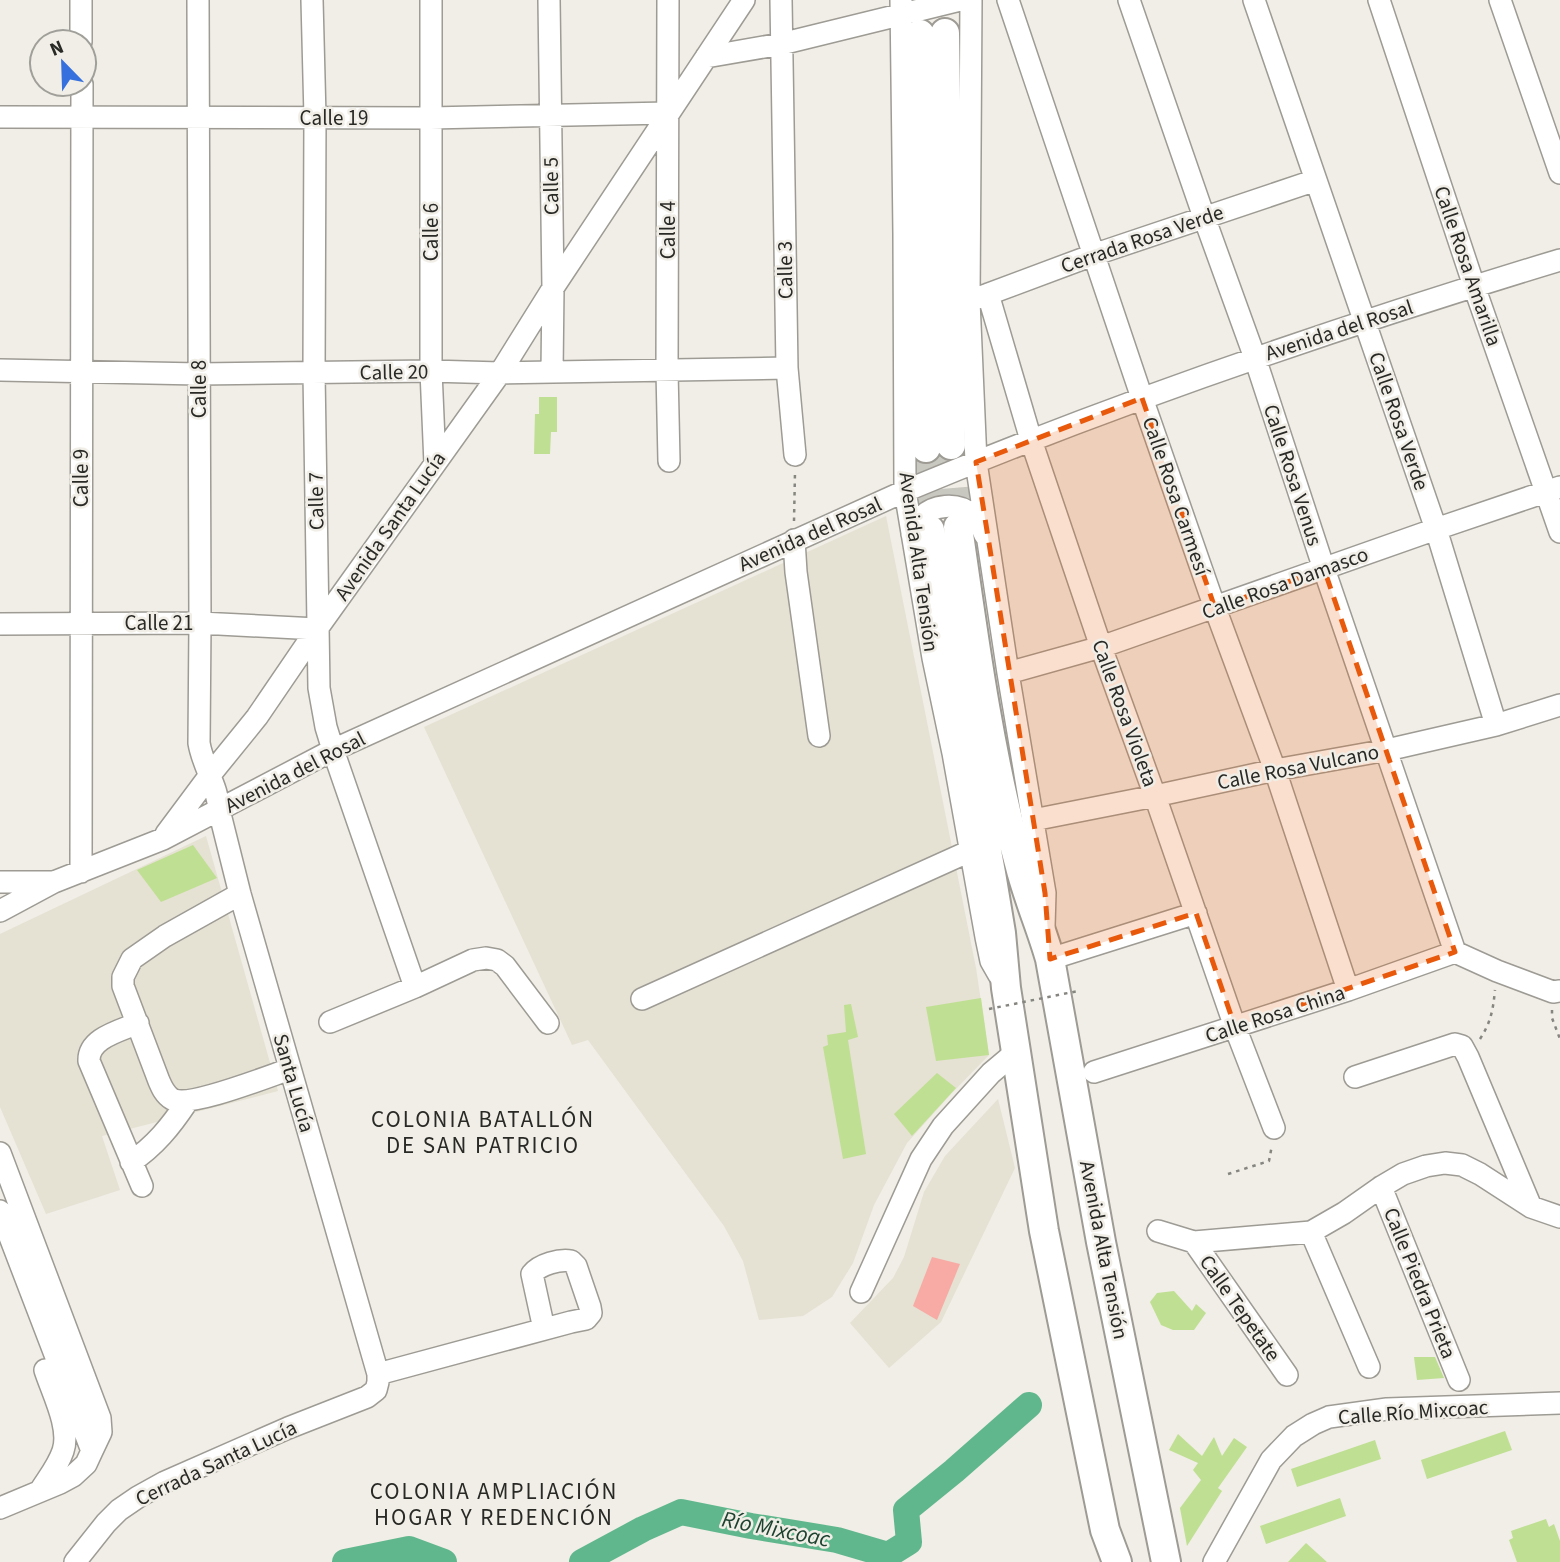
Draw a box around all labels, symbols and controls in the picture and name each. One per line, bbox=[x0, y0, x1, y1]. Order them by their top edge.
north arrow bbox=[28, 28, 98, 98]
text: N bbox=[46, 34, 68, 64]
street label: Calle 19 bbox=[300, 103, 368, 133]
street label: Calle 5 bbox=[535, 157, 567, 215]
street label: Calle Rosa Amarilla bbox=[1427, 182, 1509, 350]
street label: Cerrada Rosa Verde bbox=[1057, 197, 1227, 281]
street label: Calle 4 bbox=[653, 201, 683, 259]
street label: Calle 6 bbox=[416, 203, 446, 261]
street label: Calle 3 bbox=[769, 241, 801, 299]
street label: Avenida del Rosal bbox=[1261, 292, 1417, 368]
street label: Calle Rosa Verde bbox=[1361, 348, 1437, 494]
street label: Calle 20 bbox=[359, 356, 429, 388]
street label: Calle 8 bbox=[184, 360, 214, 418]
street label: Calle Rosa Venus bbox=[1256, 400, 1330, 550]
street label: Calle Rosa Carmesí bbox=[1135, 413, 1218, 580]
street label: Avenida Santa Lucía bbox=[327, 445, 453, 607]
street label: Calle 9 bbox=[66, 449, 96, 507]
street label: Avenida Alta Tensión bbox=[892, 470, 946, 654]
street label: Calle 7 bbox=[300, 472, 332, 530]
street label: Avenida del Rosal bbox=[734, 489, 886, 579]
street label: Calle Rosa Damasco bbox=[1197, 539, 1373, 627]
street label: Calle 21 bbox=[125, 608, 193, 638]
street label: Calle Rosa Violeta bbox=[1084, 635, 1166, 791]
street label: Avenida del Rosal bbox=[220, 724, 370, 820]
street label: Calle Rosa Vulcano bbox=[1214, 737, 1382, 797]
street label: Calle Rosa China bbox=[1201, 977, 1349, 1051]
street label: Santa Lucía bbox=[266, 1030, 322, 1136]
district label: COLONIA BATALLÓN DE SAN PATRICIO bbox=[371, 1103, 595, 1162]
street label: Avenida Alta Tensión bbox=[1072, 1158, 1136, 1342]
street label: Calle Piedra Prieta bbox=[1376, 1203, 1464, 1363]
street label: Calle Tepetate bbox=[1192, 1249, 1288, 1367]
street label: Calle Río Mixcoac bbox=[1337, 1392, 1489, 1432]
street label: Cerrada Santa Lucía bbox=[130, 1412, 302, 1514]
district label: COLONIA AMPLIACIÓN HOGAR Y REDENCIÓN bbox=[370, 1475, 618, 1534]
water label: Río Mixcoac bbox=[719, 1502, 833, 1556]

